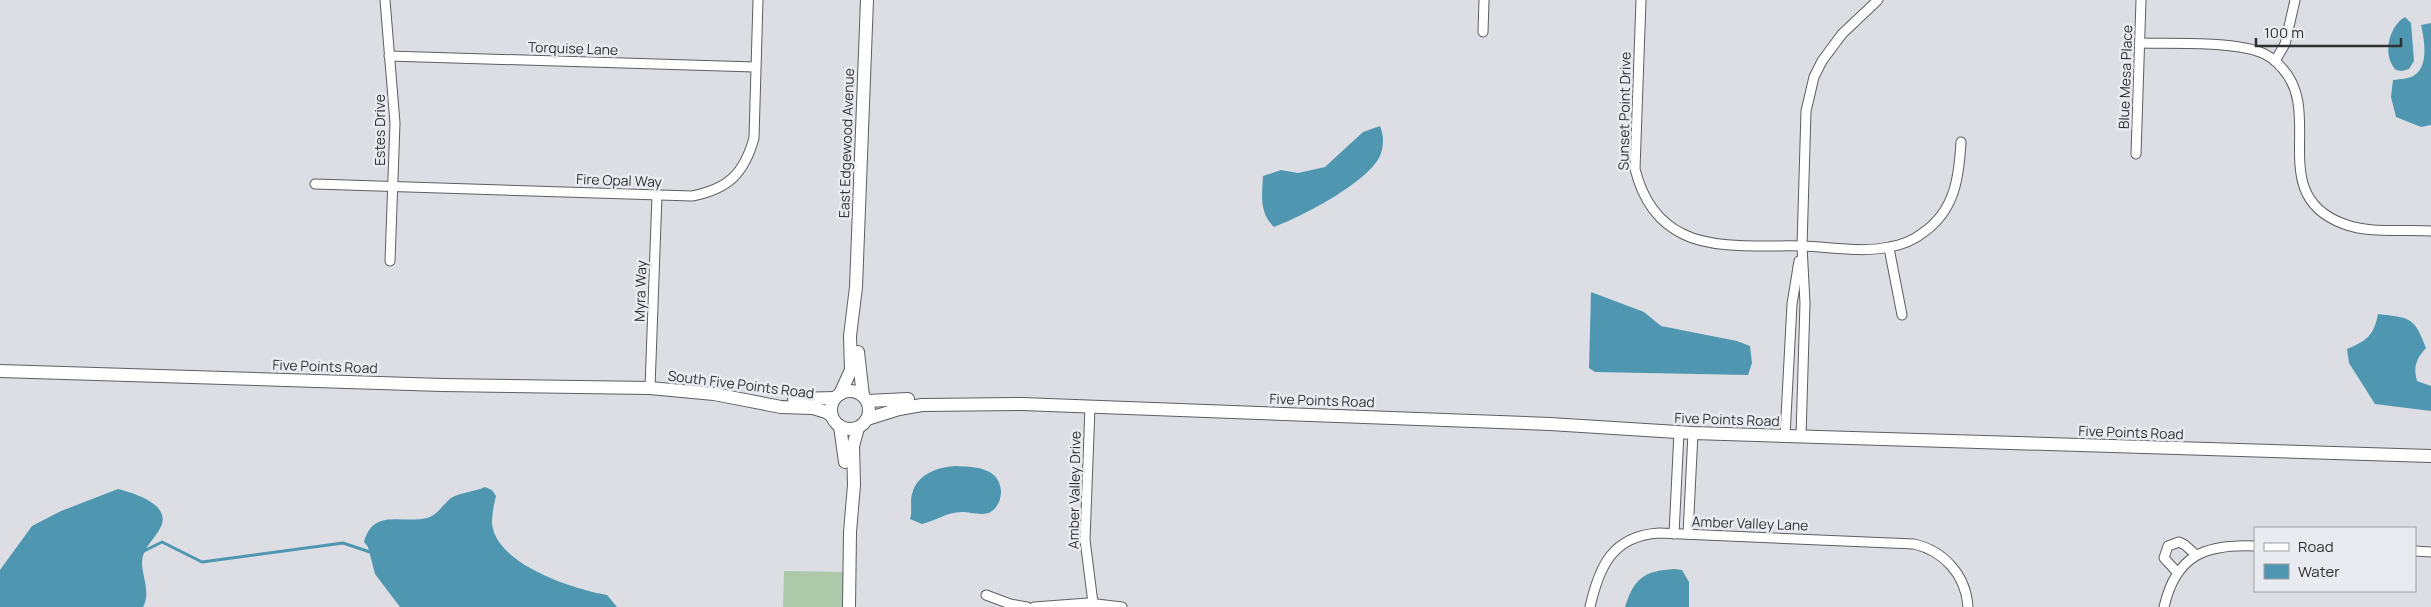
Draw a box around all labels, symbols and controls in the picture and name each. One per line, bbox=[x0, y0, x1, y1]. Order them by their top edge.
scale bar bbox=[2256, 15, 2401, 47]
text: 100 m bbox=[2264, 22, 2304, 43]
street label: Blue Mesa Place bbox=[2114, 25, 2136, 129]
street label: Torquise Lane bbox=[528, 37, 618, 59]
street label: Sunset Point Drive bbox=[1613, 52, 1635, 170]
street label: East Edgewood Avenue bbox=[834, 68, 858, 218]
street label: Estes Drive bbox=[370, 94, 389, 166]
street label: Fire Opal Way bbox=[576, 169, 663, 191]
street label: Myra Way bbox=[629, 259, 651, 322]
street label: Five Points Road bbox=[272, 355, 378, 377]
street label: South Five Points Road bbox=[667, 366, 815, 402]
street label: Five Points Road bbox=[1269, 389, 1375, 411]
street label: Five Points Road bbox=[1674, 408, 1780, 430]
street label: Five Points Road bbox=[2078, 421, 2184, 443]
street label: Amber Valley Drive bbox=[1063, 431, 1085, 549]
street label: Amber Valley Lane bbox=[1691, 511, 1809, 535]
legend bbox=[2254, 527, 2416, 592]
text: Road bbox=[2298, 536, 2334, 557]
text: Water bbox=[2298, 561, 2340, 582]

